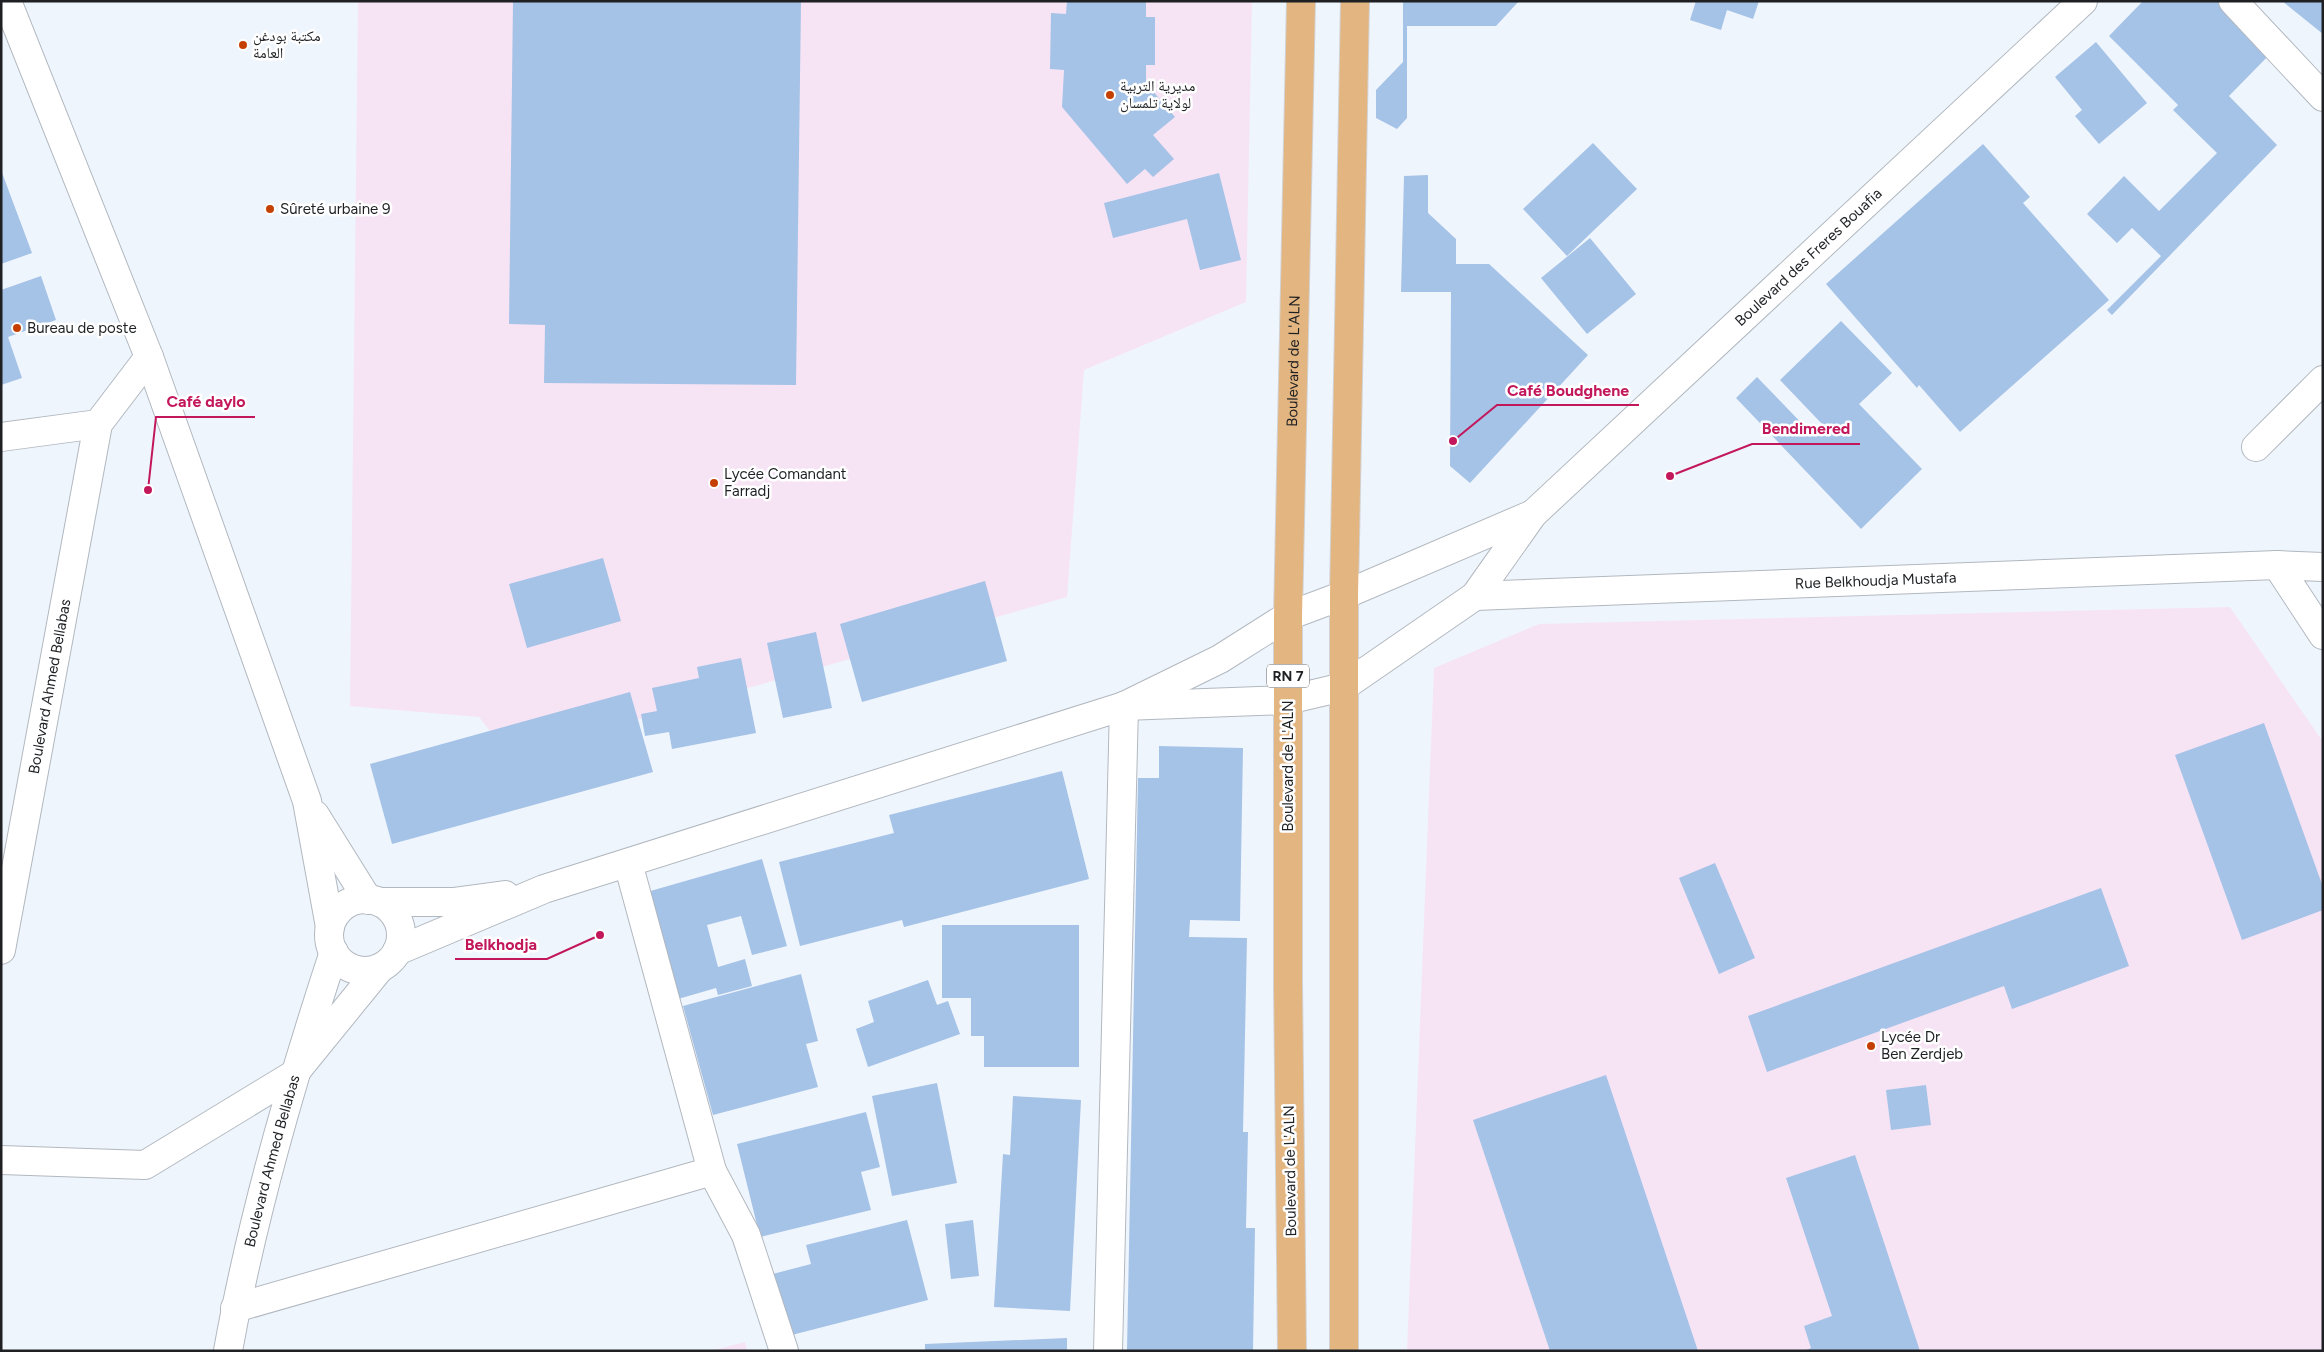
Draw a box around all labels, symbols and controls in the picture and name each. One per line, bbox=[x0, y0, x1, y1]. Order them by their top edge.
place label: مكتبة بودغن العامة bbox=[253, 27, 321, 62]
marker: مكتبة بودغن العامة bbox=[237, 39, 249, 51]
place label: مديرية التربية لولاية تلمسان bbox=[1120, 77, 1195, 113]
marker: مديرية التربية لولاية تلمسان bbox=[1104, 89, 1116, 101]
street label: Boulevard des Freres Bouafia bbox=[1731, 184, 1885, 330]
place label: Sûreté urbaine 9 bbox=[280, 200, 391, 218]
marker: Sûreté urbaine 9 bbox=[264, 203, 276, 215]
street label: Boulevard de L'ALN bbox=[1283, 295, 1304, 427]
place label: Bureau de poste bbox=[27, 319, 137, 337]
marker: Bureau de poste bbox=[11, 322, 23, 334]
callout: Café Boudghene bbox=[1497, 374, 1639, 405]
text: Café Boudghene bbox=[1507, 381, 1629, 400]
callout: Café daylo bbox=[156, 386, 255, 417]
text: Café daylo bbox=[166, 392, 246, 411]
callout: Bendimered bbox=[1752, 413, 1860, 444]
text: Bendimered bbox=[1762, 419, 1850, 438]
place label: Lycée Comandant Farradj bbox=[724, 465, 847, 500]
marker: Lycée Comandant Farradj bbox=[708, 477, 720, 489]
street label: Rue Belkhoudja Mustafa bbox=[1794, 568, 1957, 593]
street label: Boulevard Ahmed Bellabas bbox=[25, 597, 75, 775]
road number: RN 7 bbox=[1267, 664, 1309, 688]
street label: Boulevard de L'ALN bbox=[1279, 700, 1297, 832]
callout: Belkhodja bbox=[455, 928, 547, 959]
text: Belkhodja bbox=[465, 935, 537, 954]
place label: Lycée Dr Ben Zerdjeb bbox=[1881, 1028, 1963, 1063]
marker: Lycée Dr Ben Zerdjeb bbox=[1865, 1040, 1877, 1052]
street label: Boulevard Ahmed Bellabas bbox=[241, 1073, 304, 1249]
street label: Boulevard de L'ALN bbox=[1280, 1105, 1300, 1237]

